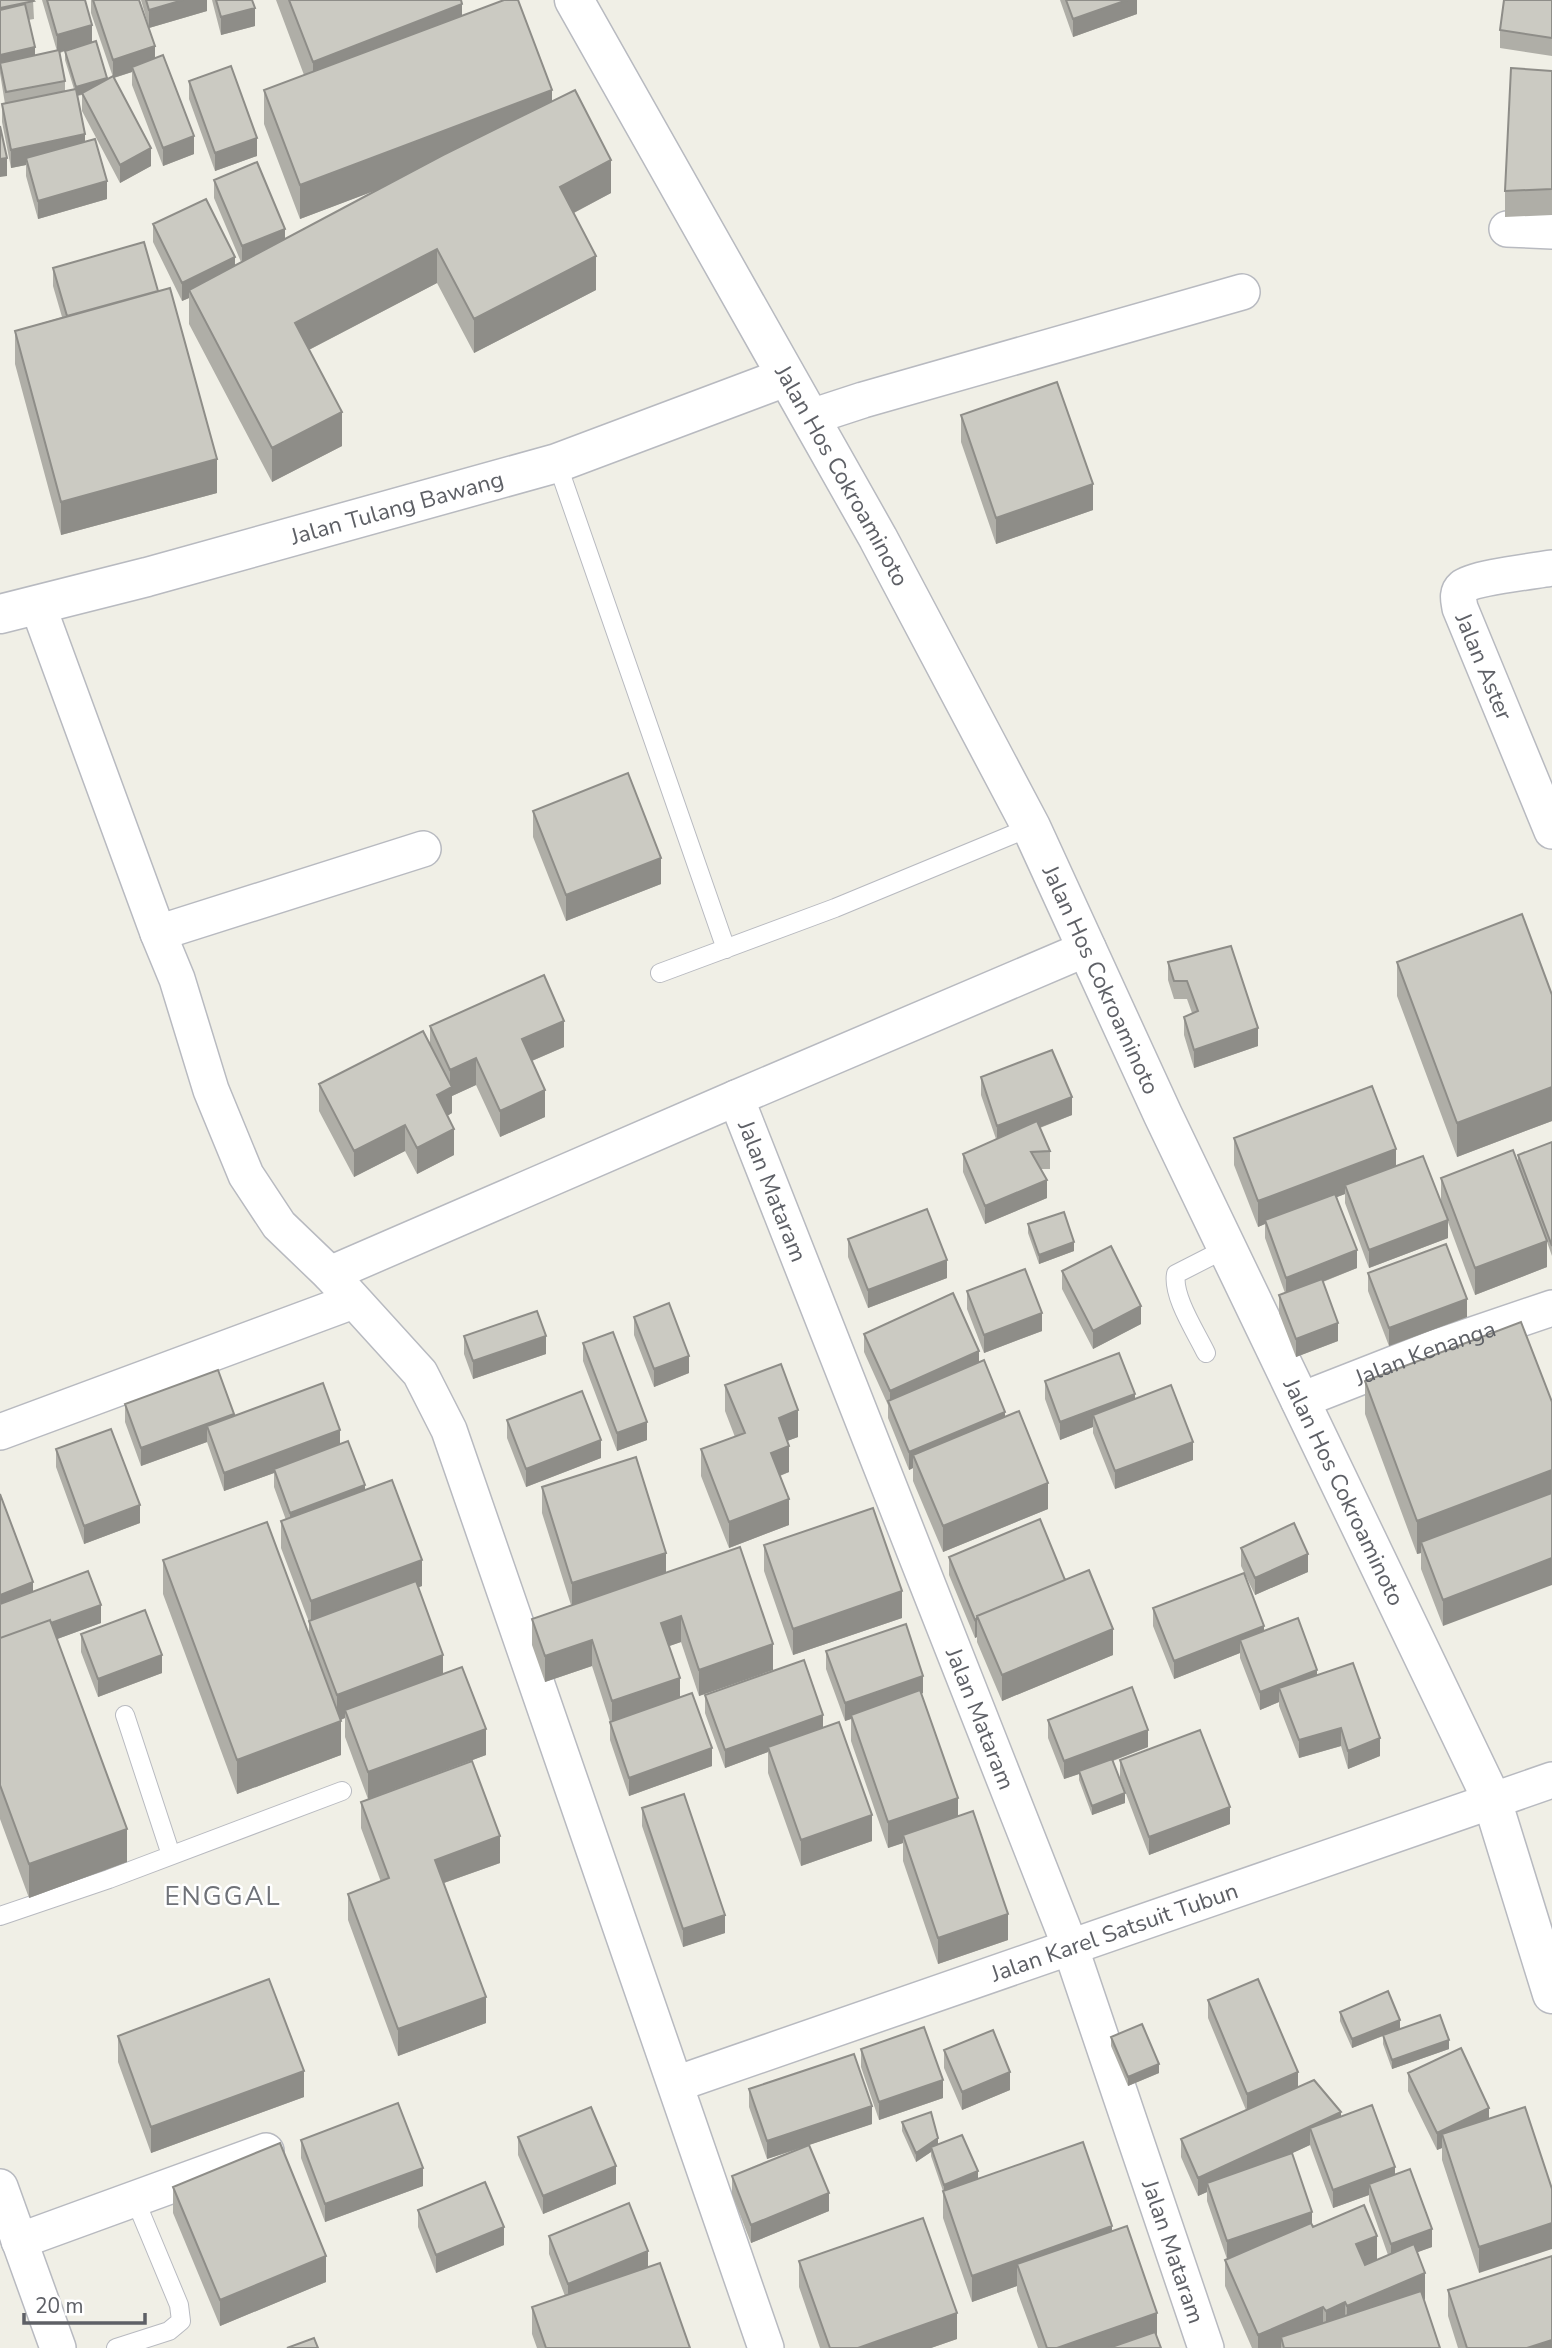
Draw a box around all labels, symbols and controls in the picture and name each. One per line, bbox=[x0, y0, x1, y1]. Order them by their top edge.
street label: Jalan Hos Cokroaminoto bbox=[767, 359, 916, 592]
street label: Jalan Tulang Bawang bbox=[286, 464, 507, 553]
street label: Jalan Aster bbox=[1447, 607, 1520, 726]
street label: Jalan Hos Cokroaminoto bbox=[1034, 860, 1166, 1099]
street label: Jalan Mataram bbox=[730, 1115, 814, 1267]
street label: Jalan Kenanga bbox=[1349, 1313, 1500, 1394]
street label: Jalan Hos Cokroaminoto bbox=[1275, 1373, 1411, 1611]
street label: Jalan Mataram bbox=[938, 1642, 1022, 1794]
street label: Jalan Karel Satsuit Tubun bbox=[986, 1875, 1242, 1990]
district label: ENGGAL bbox=[164, 1879, 282, 1914]
street label: Jalan Mataram bbox=[1134, 2175, 1212, 2328]
scale bar bbox=[24, 2282, 145, 2326]
text: 20 m bbox=[35, 2292, 84, 2320]

